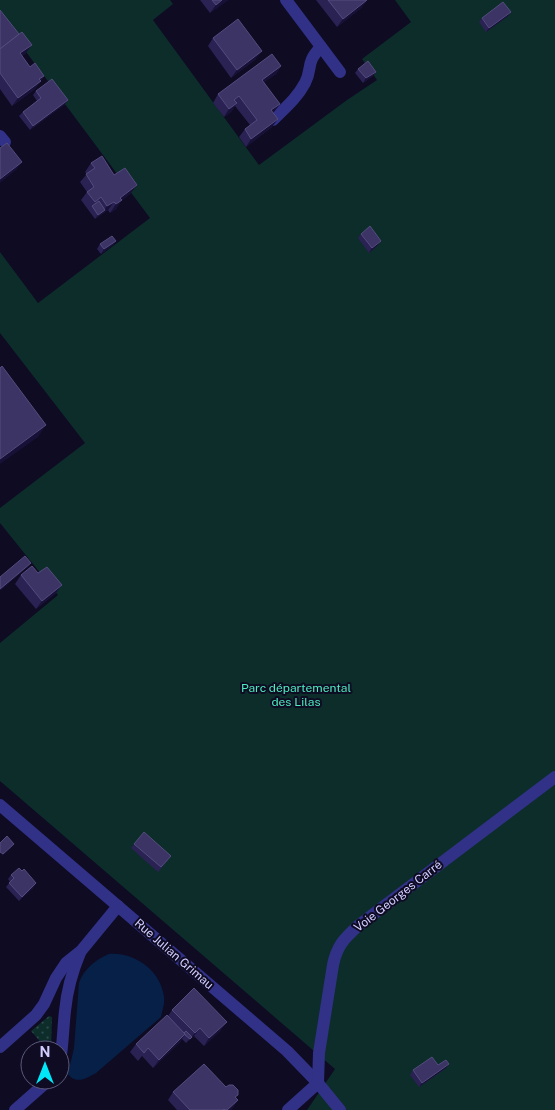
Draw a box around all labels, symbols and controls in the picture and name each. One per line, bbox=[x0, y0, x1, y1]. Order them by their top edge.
park label: Parc départemental des Lilas bbox=[241, 681, 351, 709]
street label: Voie Georges Carré bbox=[351, 857, 445, 935]
street label: Rue Julian Grimau bbox=[132, 916, 216, 992]
north arrow bbox=[20, 1040, 70, 1090]
text: N bbox=[40, 1044, 50, 1060]

